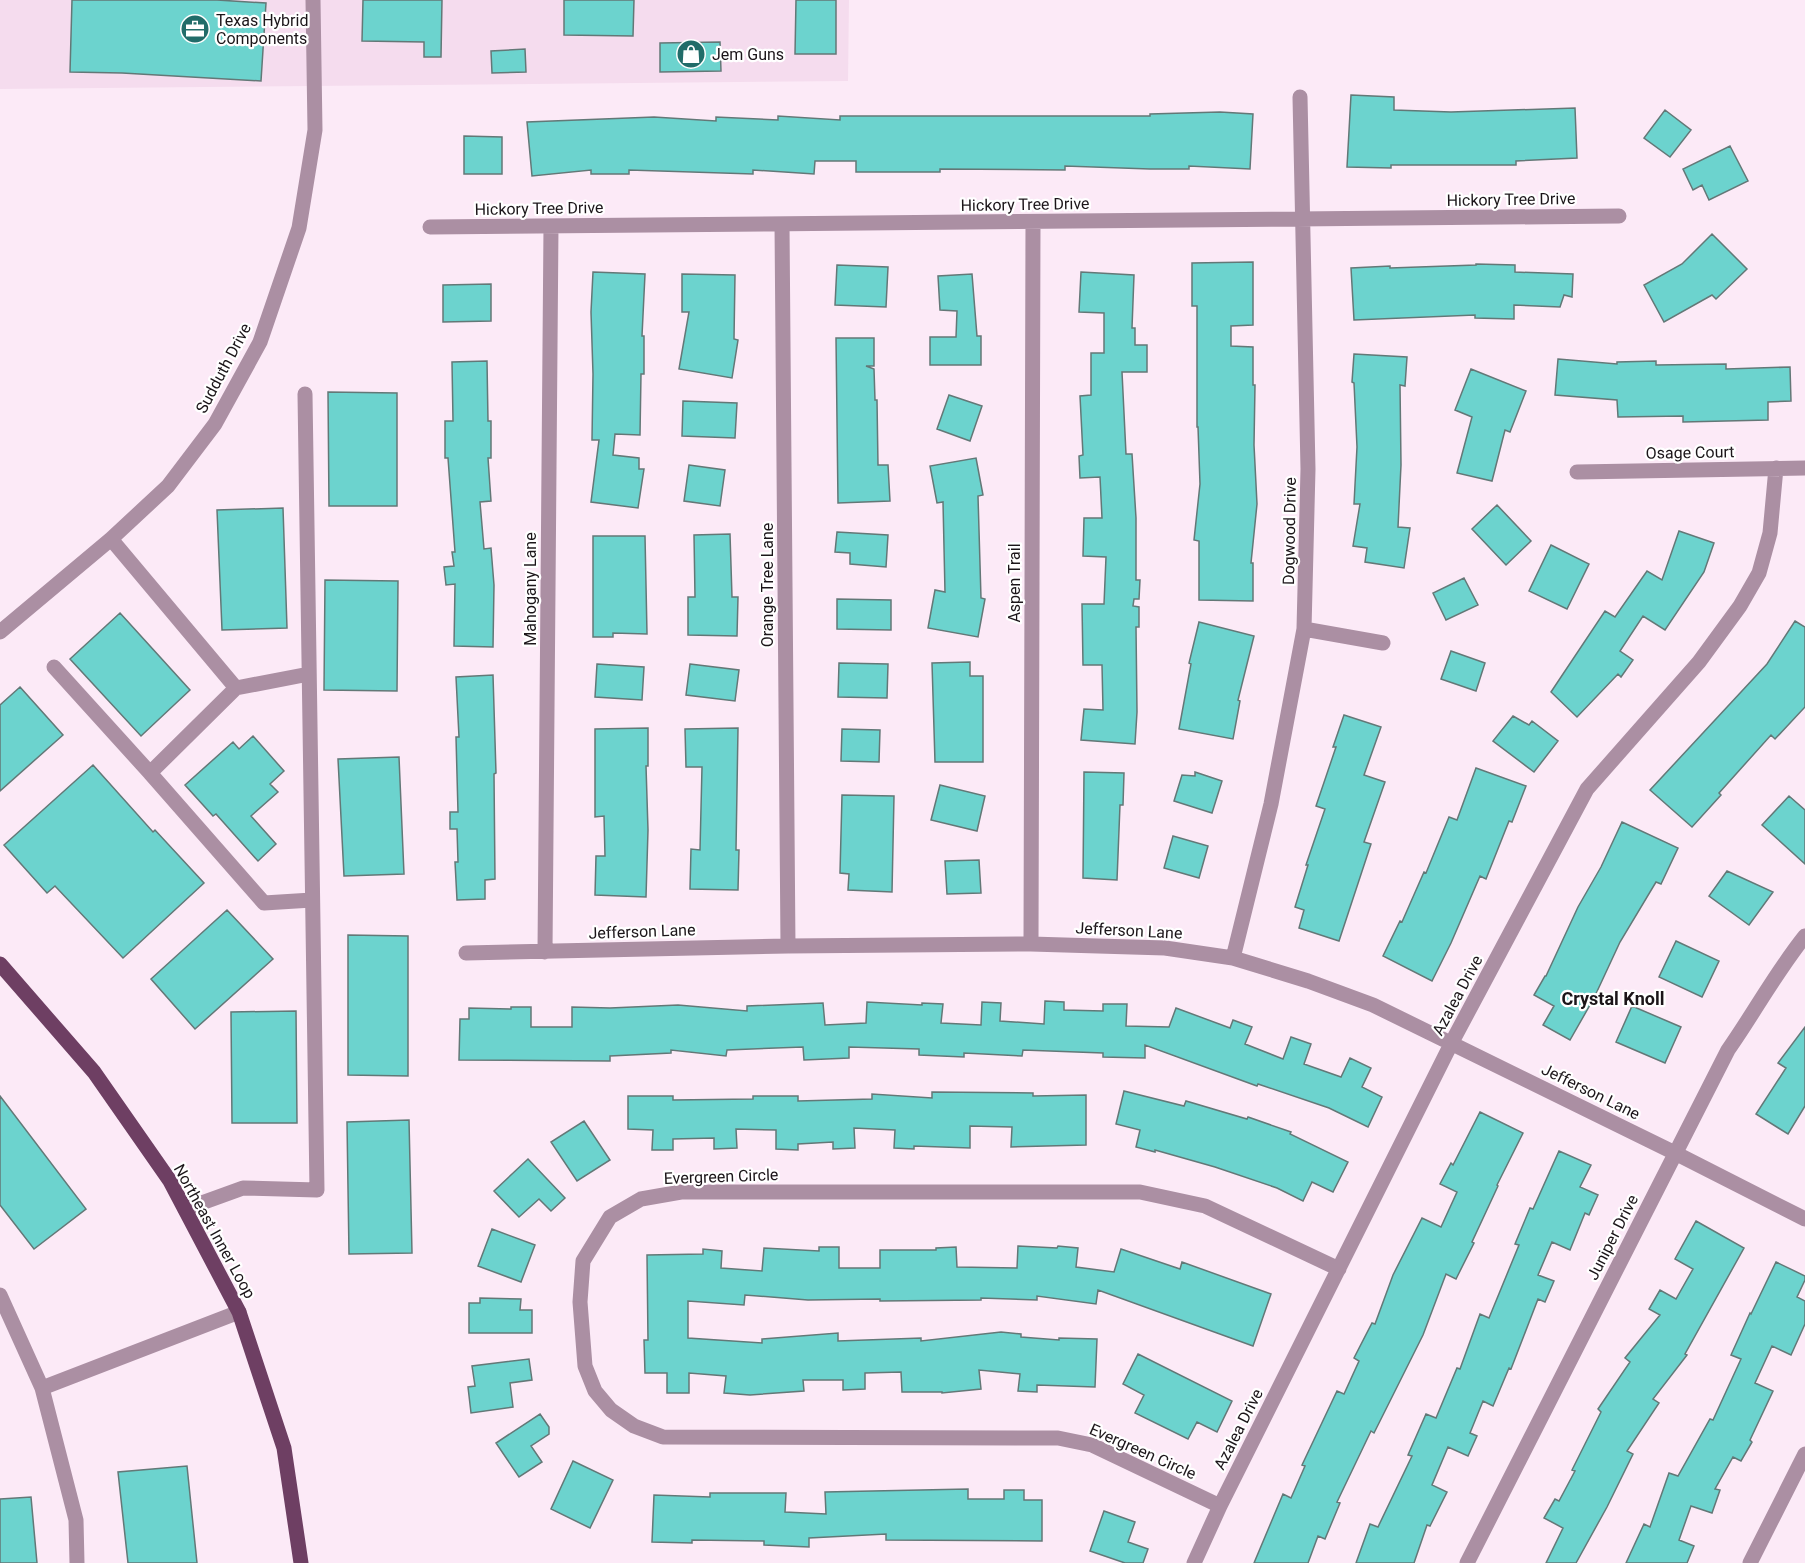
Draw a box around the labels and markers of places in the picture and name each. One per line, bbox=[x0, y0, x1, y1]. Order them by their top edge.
place label: Texas Hybrid Components bbox=[216, 11, 308, 48]
office icon: Texas Hybrid Components bbox=[179, 13, 211, 45]
shop icon: Jem Guns bbox=[675, 38, 707, 70]
place label: Jem Guns bbox=[712, 45, 784, 64]

